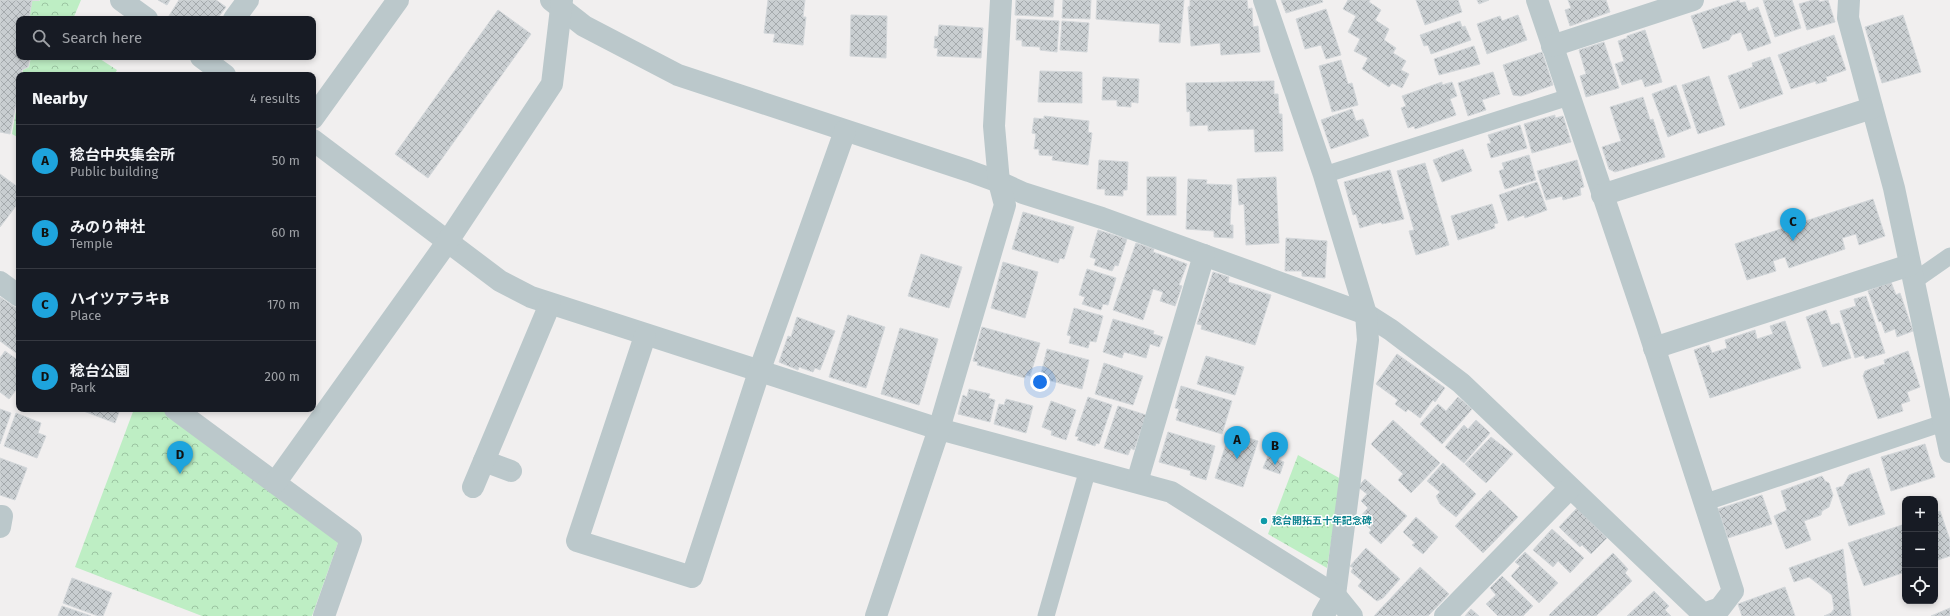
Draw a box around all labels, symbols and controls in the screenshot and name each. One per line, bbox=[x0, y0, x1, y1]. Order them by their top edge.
search box bbox=[16, 16, 316, 60]
icon: search bbox=[30, 27, 52, 49]
text: Search here bbox=[62, 29, 142, 47]
text: Nearby bbox=[32, 88, 87, 109]
text: 4 results bbox=[250, 91, 300, 106]
text: 稔台中央集会所 bbox=[70, 146, 175, 164]
text: A bbox=[41, 153, 49, 168]
text: 50 m bbox=[272, 153, 300, 168]
text: Public building bbox=[70, 164, 158, 179]
pin: C bbox=[1780, 208, 1806, 241]
text: みのり神社 bbox=[70, 218, 145, 236]
text: B bbox=[41, 225, 49, 240]
text: 60 m bbox=[271, 225, 300, 240]
text: Temple bbox=[70, 236, 113, 251]
text: ハイツアラキB bbox=[70, 290, 169, 308]
text: C bbox=[41, 297, 49, 312]
text: 170 m bbox=[267, 297, 300, 312]
text: Place bbox=[70, 308, 101, 323]
text: 稔台公園 bbox=[70, 362, 130, 380]
text: D bbox=[41, 369, 49, 384]
text: 200 m bbox=[264, 369, 300, 384]
your location bbox=[1030, 372, 1050, 392]
text: Park bbox=[70, 380, 96, 395]
pin: A bbox=[1224, 426, 1250, 459]
pin: B bbox=[1262, 432, 1288, 465]
pin: D bbox=[167, 441, 193, 474]
map controls bbox=[1902, 496, 1938, 604]
button: + bbox=[1902, 496, 1938, 532]
place label: 稔台開拓五十年記念碑 bbox=[1272, 515, 1372, 527]
marker: 稔台開拓五十年記念碑 bbox=[1259, 516, 1269, 526]
button: − bbox=[1902, 532, 1938, 568]
button: locate bbox=[1902, 568, 1938, 604]

